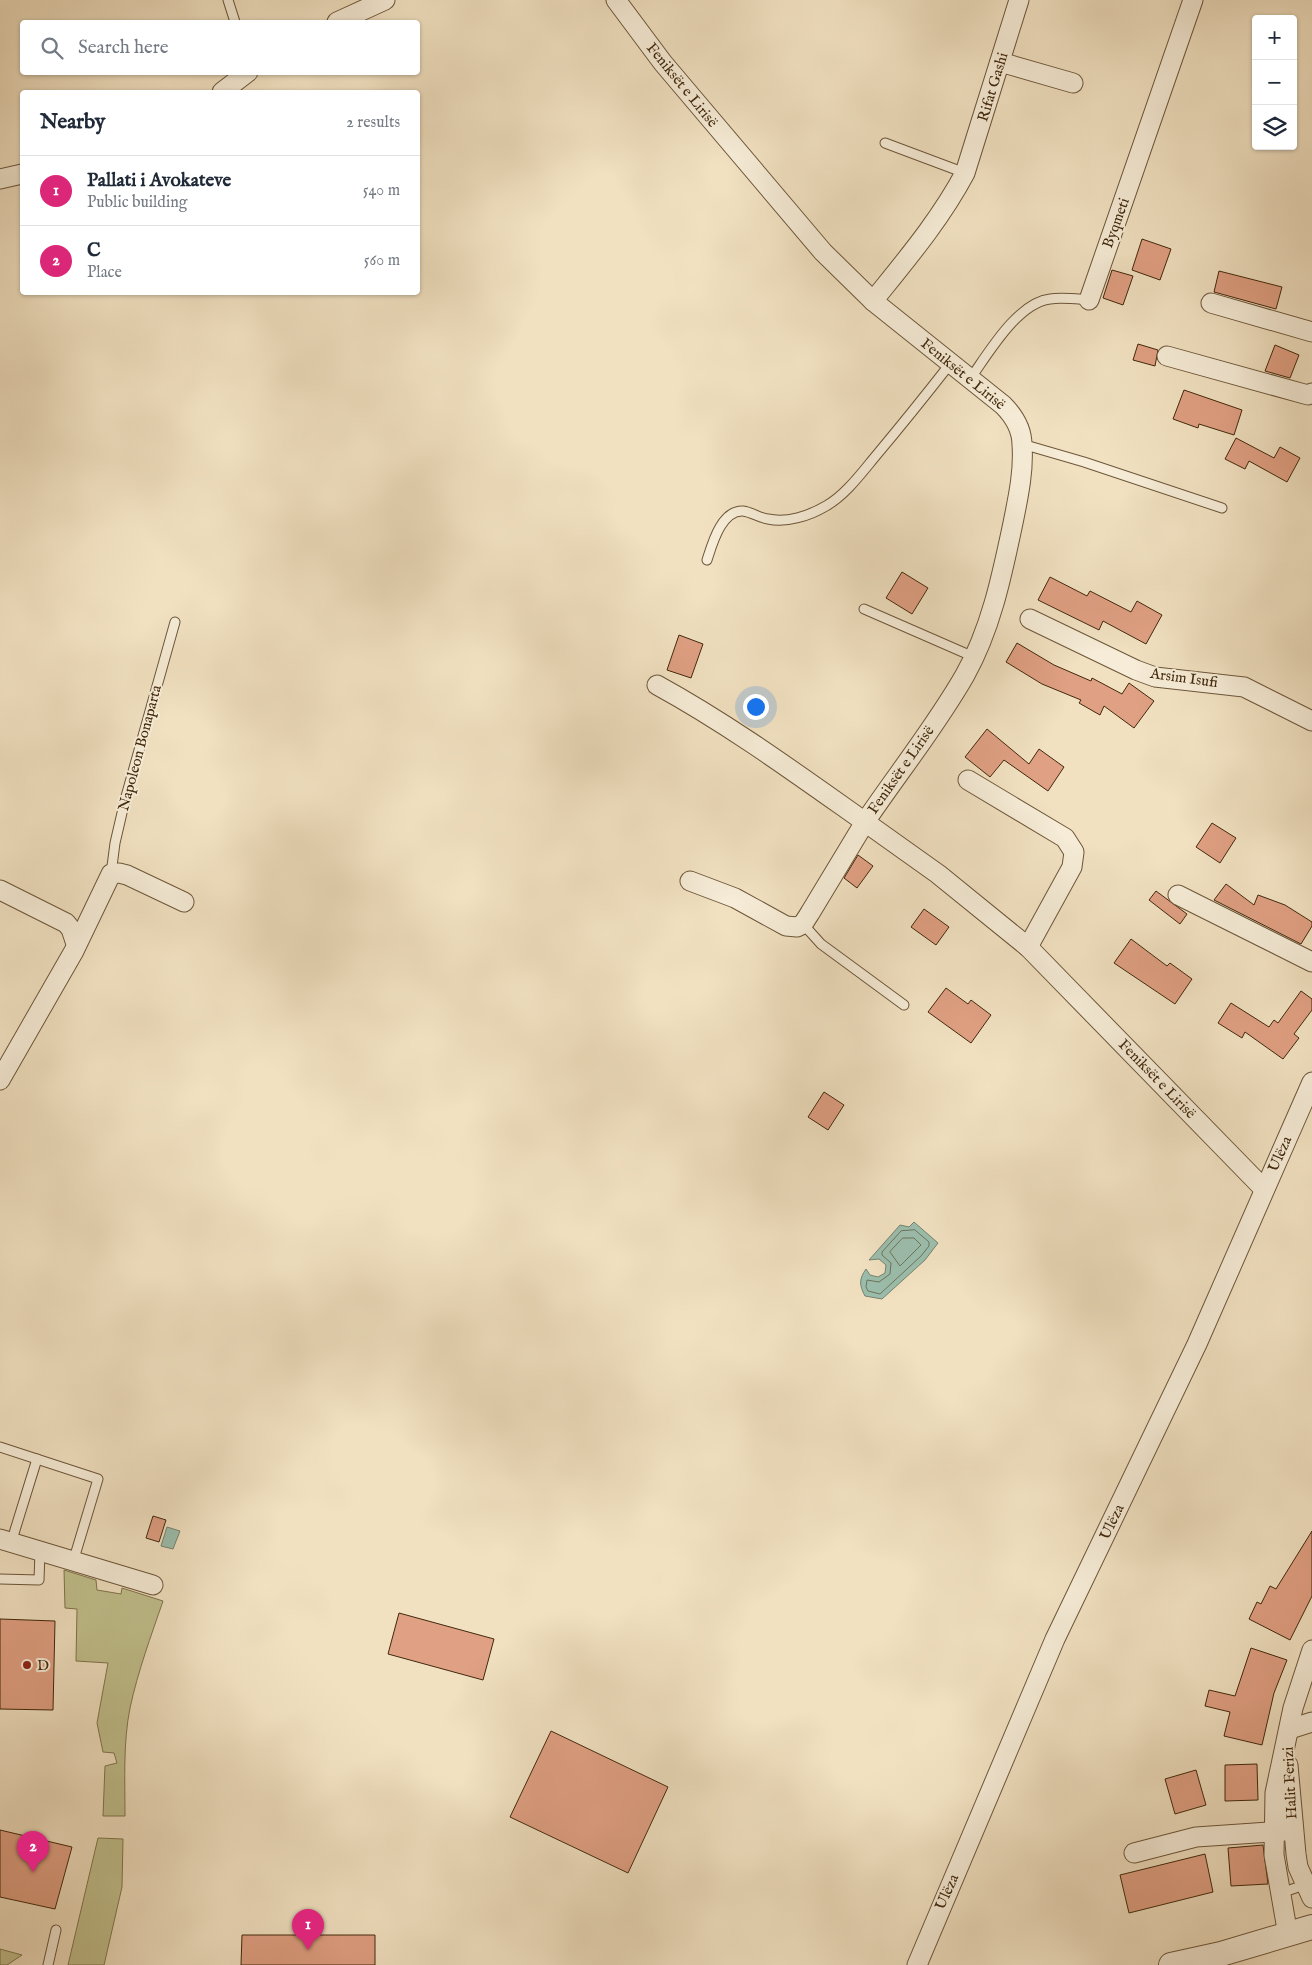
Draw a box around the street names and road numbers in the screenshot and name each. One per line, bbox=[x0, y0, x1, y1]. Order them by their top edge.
street label: Feniksët e Lirisë bbox=[642, 39, 722, 131]
street label: Rifat Gashi bbox=[973, 50, 1013, 124]
street label: Byqmeti bbox=[1098, 195, 1134, 251]
street label: Feniksët e Lirisë bbox=[917, 334, 1009, 414]
street label: Arsim Isufi bbox=[1148, 664, 1219, 692]
street label: Napoleon Bonaparta bbox=[114, 682, 166, 813]
street label: Feniksët e Lirisë bbox=[864, 722, 939, 818]
street label: Feniksët e Lirisë bbox=[1114, 1035, 1200, 1123]
street label: Ulëza bbox=[1264, 1133, 1296, 1175]
street label: Ulëza bbox=[1095, 1501, 1129, 1543]
street label: Halit Ferizi bbox=[1279, 1746, 1301, 1820]
street label: Ulëza bbox=[931, 1871, 963, 1913]

